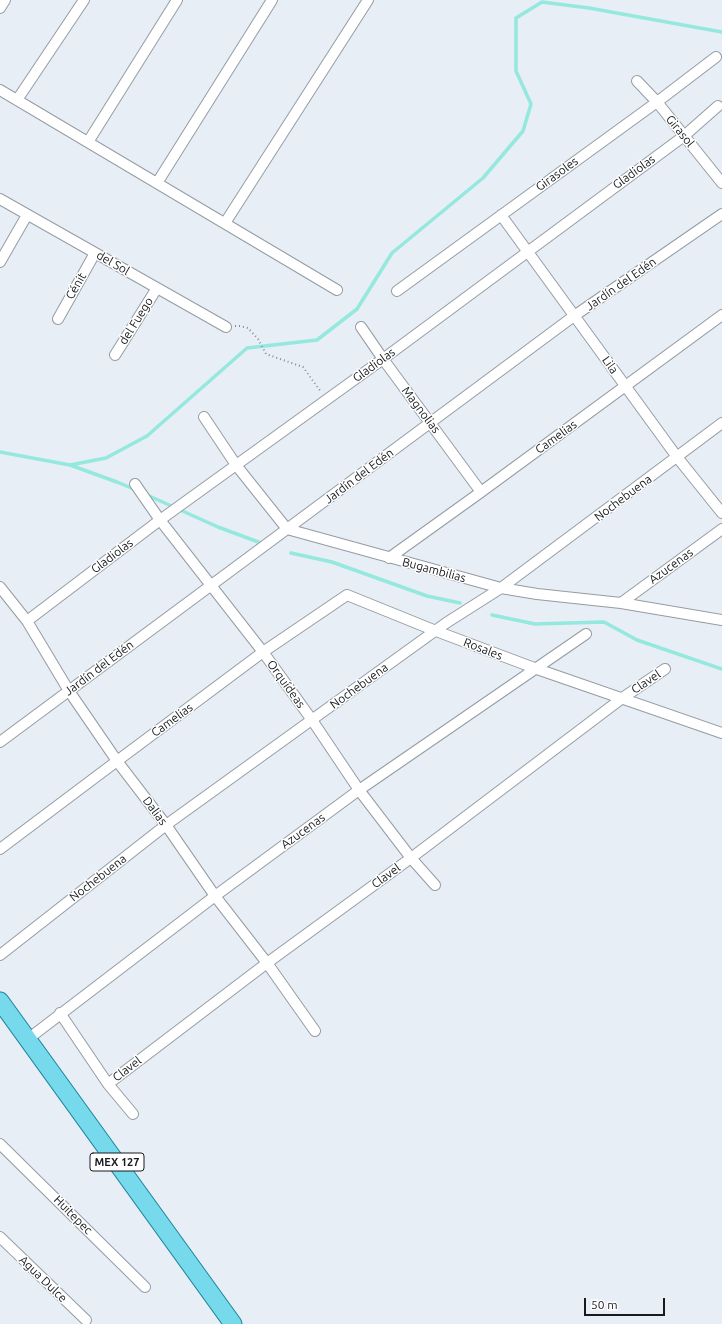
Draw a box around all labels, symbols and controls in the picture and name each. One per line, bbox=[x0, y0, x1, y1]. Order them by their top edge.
street label: Girasol bbox=[663, 112, 697, 150]
street label: Gladiolas bbox=[610, 152, 658, 192]
street label: Girasoles bbox=[533, 154, 581, 194]
street label: del Sol bbox=[94, 248, 132, 278]
street label: Jardín del Edén bbox=[583, 254, 659, 314]
street label: Cénit bbox=[63, 270, 89, 302]
street label: del Fuego bbox=[116, 295, 156, 347]
street label: Gladiolas bbox=[350, 345, 398, 385]
street label: Lila bbox=[599, 353, 621, 377]
street label: Magnolias bbox=[399, 384, 443, 436]
street label: Camelias bbox=[532, 417, 580, 457]
street label: Jardín del Edén bbox=[322, 445, 396, 507]
street label: Nochebuena bbox=[591, 472, 655, 524]
street label: Gladiolas bbox=[88, 536, 136, 576]
street label: Azucenas bbox=[646, 545, 696, 587]
street label: Bugambilias bbox=[401, 555, 467, 585]
street label: Rosales bbox=[461, 635, 505, 663]
street label: Jardín del Edén bbox=[62, 637, 136, 699]
street label: Orquídeas bbox=[264, 657, 308, 711]
street label: Nochebuena bbox=[327, 660, 391, 712]
street label: Clavel bbox=[629, 667, 663, 697]
street label: Camelias bbox=[148, 700, 196, 740]
street label: Dalias bbox=[140, 794, 170, 828]
street label: Azucenas bbox=[278, 810, 328, 852]
street label: Nochebuena bbox=[67, 851, 129, 905]
street label: Clavel bbox=[369, 861, 403, 891]
street label: Clavel bbox=[110, 1054, 144, 1084]
road number: MEX 127 bbox=[90, 1153, 144, 1171]
street label: Huitepec bbox=[51, 1193, 95, 1237]
street label: Agua Dulce bbox=[16, 1253, 70, 1305]
scale bar bbox=[586, 1290, 667, 1316]
text: 50 m bbox=[591, 1298, 618, 1311]

